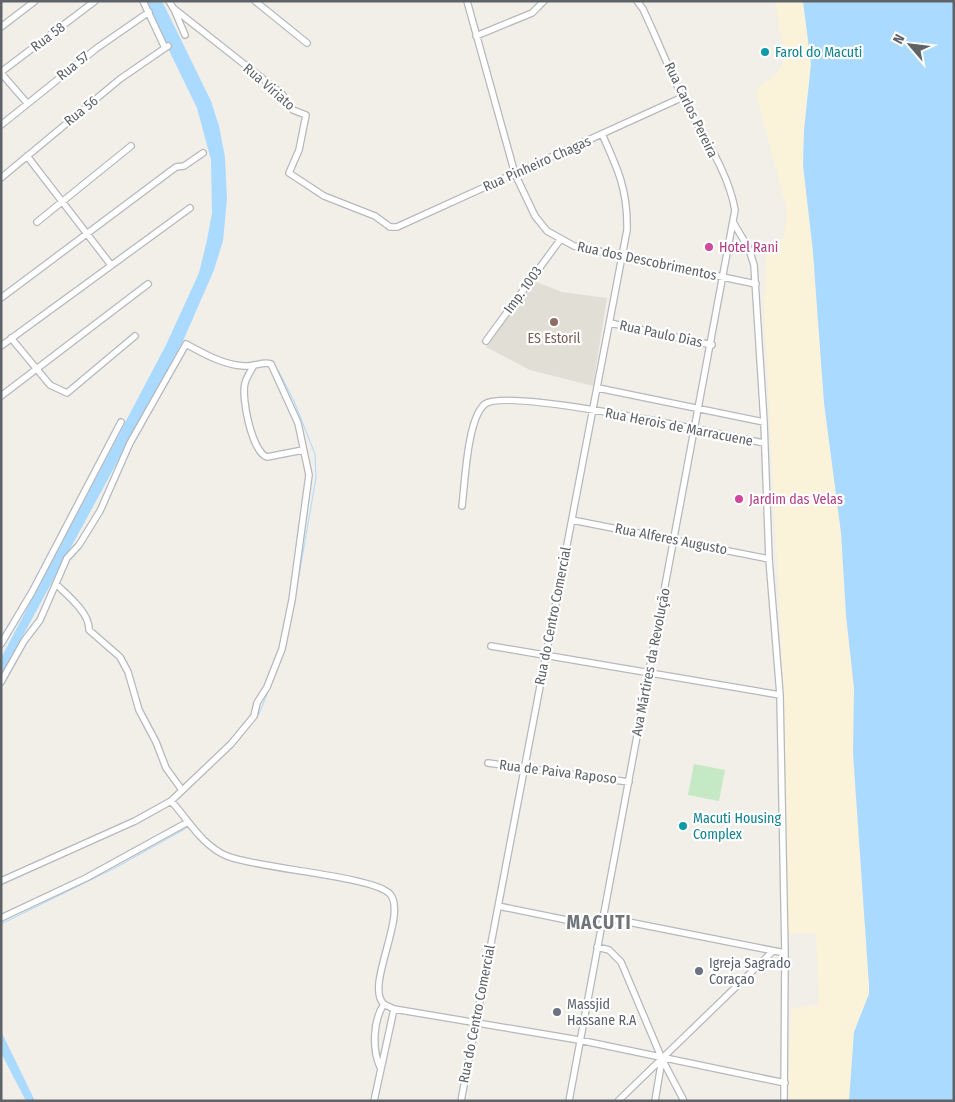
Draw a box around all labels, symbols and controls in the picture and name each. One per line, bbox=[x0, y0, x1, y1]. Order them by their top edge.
street label: Rua 58 bbox=[27, 19, 69, 55]
north arrow bbox=[885, 20, 935, 70]
text: N bbox=[889, 31, 908, 47]
place label: Farol do Macuti bbox=[775, 44, 862, 61]
marker: Farol do Macuti bbox=[759, 46, 771, 58]
street label: Rua 57 bbox=[53, 48, 93, 84]
street label: Rua Carlos Pereira bbox=[661, 59, 722, 161]
street label: Rua Viriato bbox=[240, 60, 298, 114]
street label: Rua 56 bbox=[61, 92, 101, 130]
street label: Rua Pinheiro Chagas bbox=[480, 133, 594, 195]
street label: Rua dos Descobrimentos bbox=[576, 238, 718, 284]
place label: Hotel Rani bbox=[719, 239, 778, 256]
marker: Hotel Rani bbox=[703, 241, 715, 253]
street label: Imp. 1003 bbox=[500, 263, 546, 317]
marker: ES Estoril bbox=[548, 316, 560, 328]
street label: Rua Paulo Dias bbox=[618, 317, 704, 351]
place label: ES Estoril bbox=[528, 330, 581, 347]
street label: Rua Herois de Marracuene bbox=[604, 404, 754, 450]
place label: Jardim das Velas bbox=[749, 491, 843, 508]
marker: Jardim das Velas bbox=[733, 493, 745, 505]
street label: Rua Alferes Augusto bbox=[613, 520, 729, 558]
street label: Rua do Centro Comercial bbox=[531, 545, 575, 687]
street label: Ava Mártires da Revolução bbox=[628, 586, 674, 738]
street label: Rua de Paiva Raposo bbox=[498, 756, 618, 788]
place label: Macuti Housing Complex bbox=[693, 810, 781, 843]
marker: Macuti Housing Complex bbox=[677, 820, 689, 832]
district label: MACUTI bbox=[566, 911, 632, 934]
street label: Rua do Centro Comercial bbox=[455, 943, 499, 1085]
place label: Igreja Sagrado Coraçao bbox=[709, 955, 791, 988]
marker: Igreja Sagrado Coraçao bbox=[693, 965, 705, 977]
place label: Massjid Hassane R.A bbox=[567, 996, 637, 1029]
marker: Massjid Hassane R.A bbox=[551, 1006, 563, 1018]

